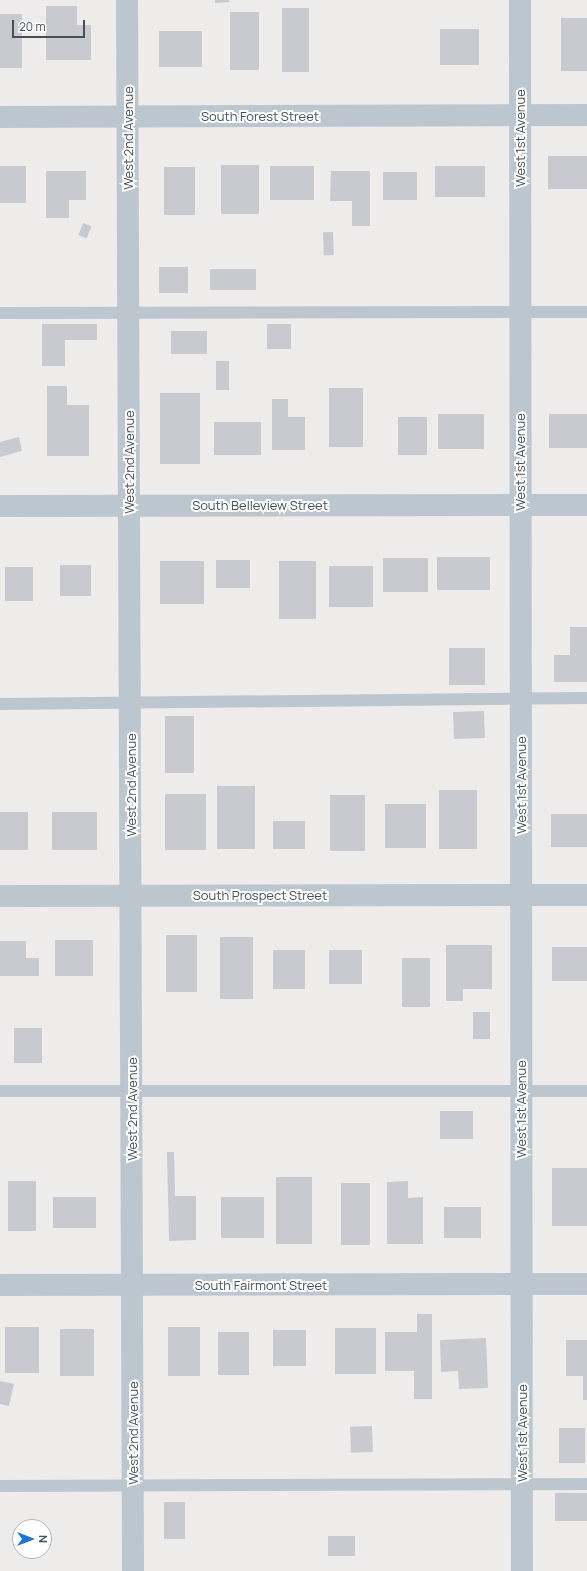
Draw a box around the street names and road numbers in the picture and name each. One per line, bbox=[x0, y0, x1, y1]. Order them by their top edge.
street label: West 2nd Avenue bbox=[120, 86, 136, 190]
street label: West 1st Avenue bbox=[512, 89, 528, 187]
street label: South Forest Street bbox=[201, 108, 319, 124]
street label: West 2nd Avenue bbox=[121, 410, 137, 514]
street label: West 1st Avenue bbox=[512, 413, 528, 511]
street label: South Belleview Street bbox=[192, 497, 328, 513]
street label: West 2nd Avenue bbox=[123, 733, 139, 837]
street label: West 1st Avenue bbox=[513, 736, 529, 834]
street label: South Prospect Street bbox=[193, 887, 327, 903]
street label: West 2nd Avenue bbox=[124, 1057, 140, 1161]
street label: West 1st Avenue bbox=[513, 1060, 529, 1158]
street label: South Fairmont Street bbox=[195, 1277, 327, 1293]
street label: West 2nd Avenue bbox=[125, 1381, 141, 1485]
street label: West 1st Avenue bbox=[514, 1384, 530, 1482]

